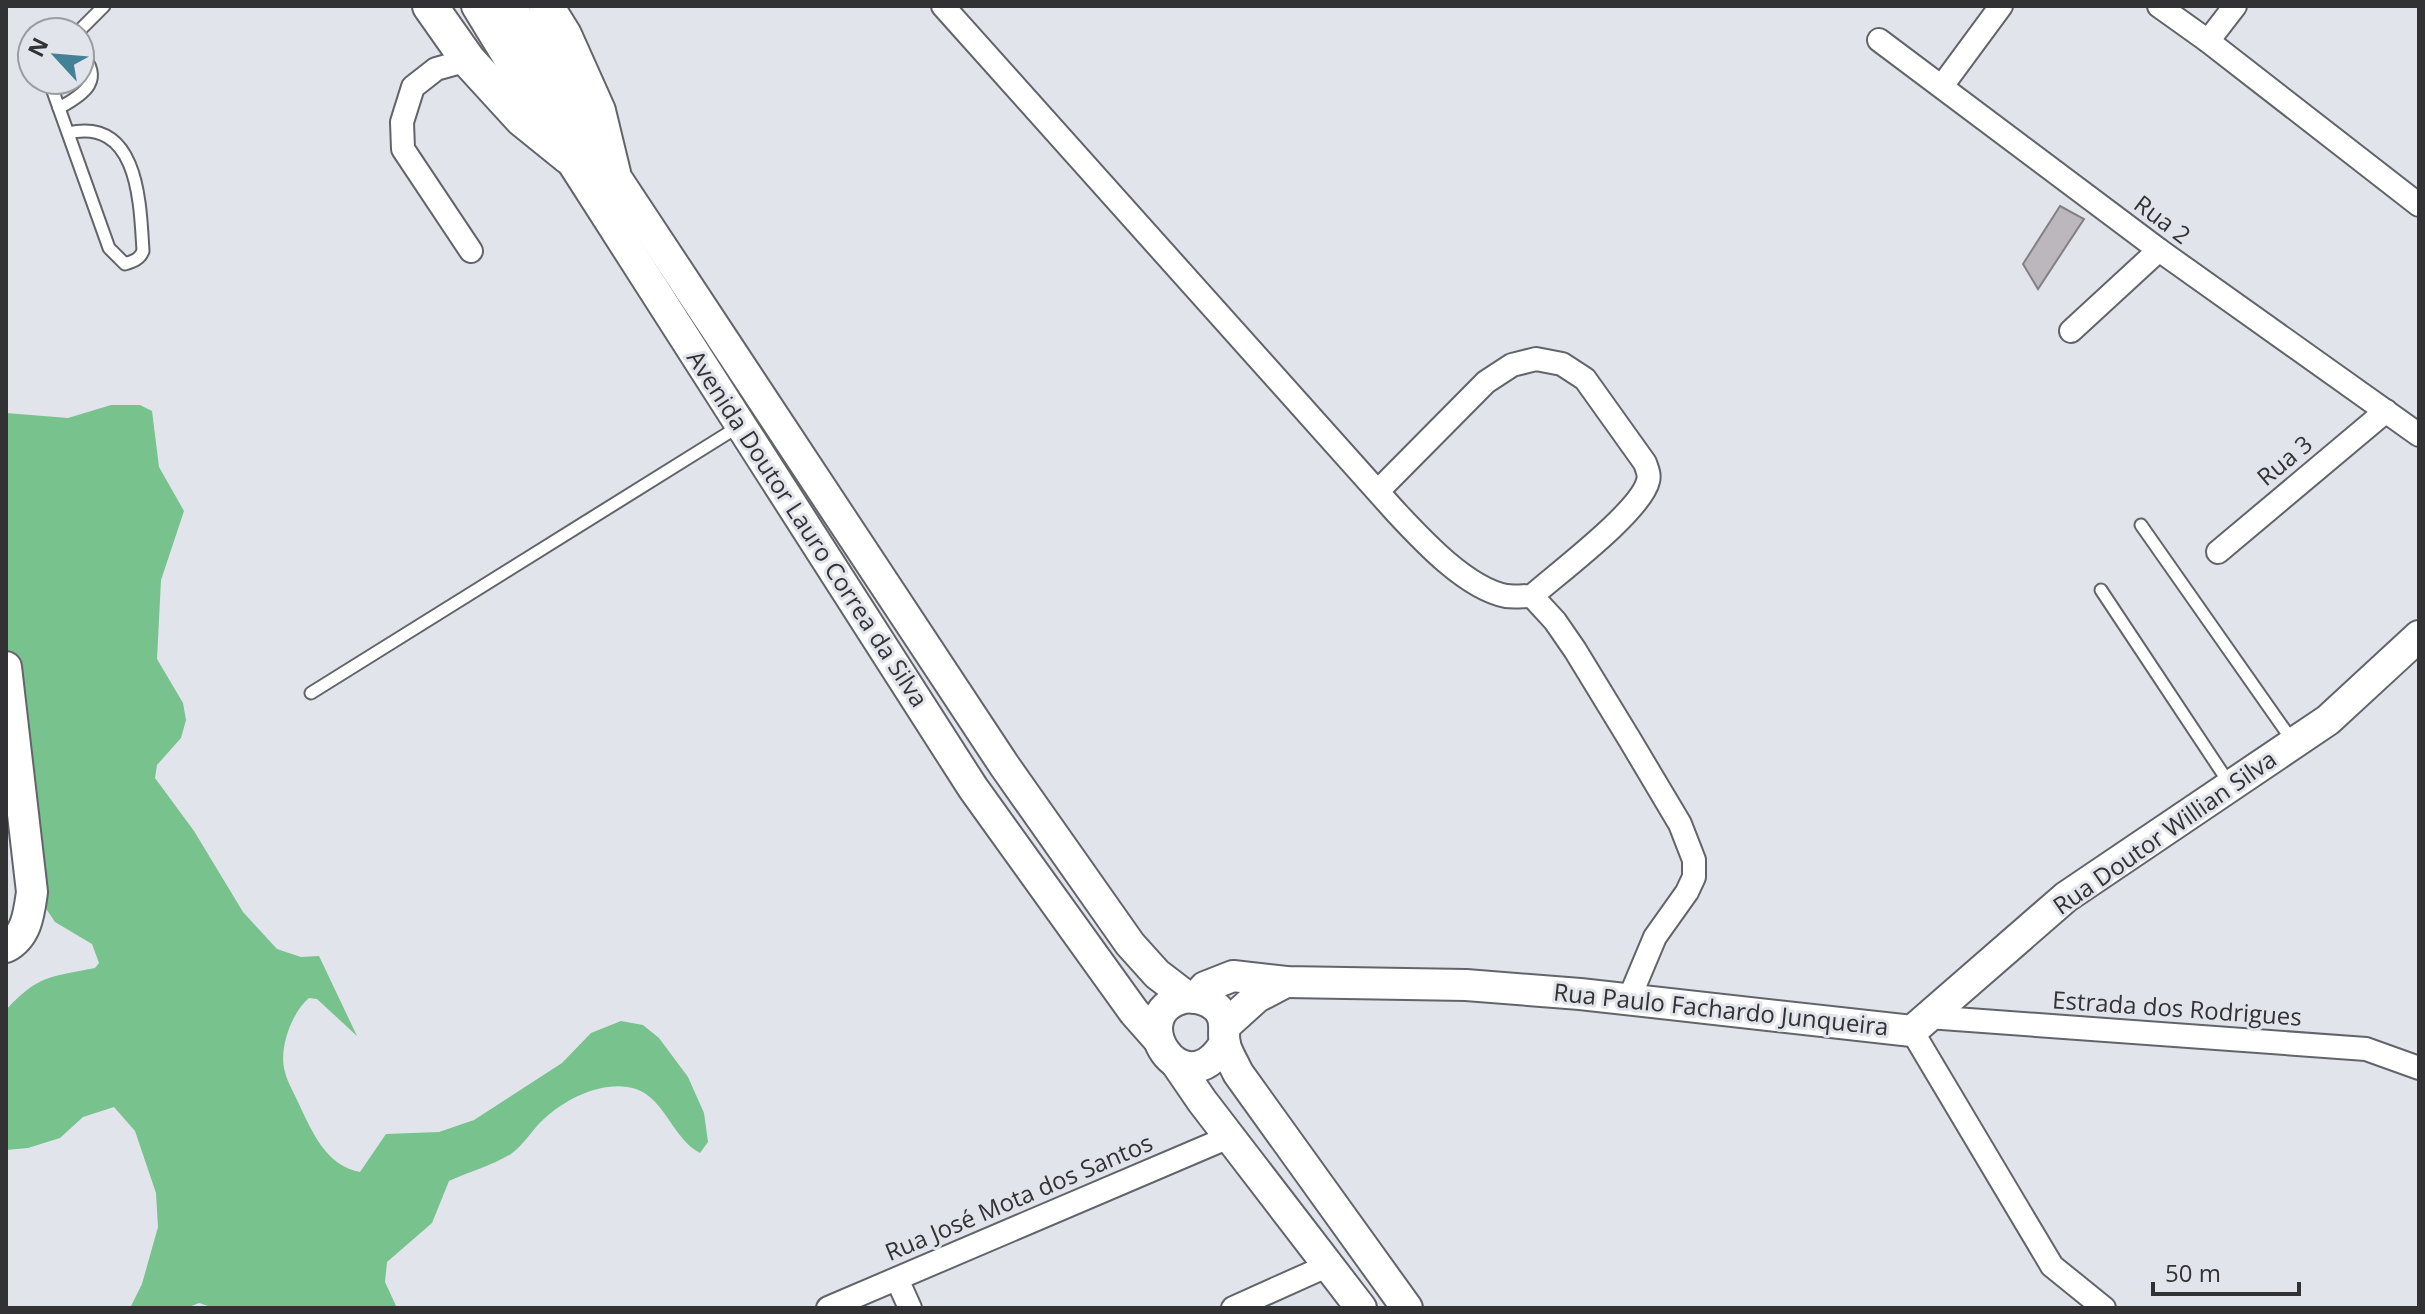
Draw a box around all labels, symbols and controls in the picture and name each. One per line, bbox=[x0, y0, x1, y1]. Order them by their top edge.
north arrow bbox=[16, 16, 96, 96]
text: N bbox=[20, 32, 55, 61]
street label: Rua 2 bbox=[2128, 187, 2198, 251]
street label: Avenida Doutor Lauro Correa da Silva bbox=[680, 343, 936, 713]
street label: Rua 3 bbox=[2249, 427, 2319, 493]
street label: Rua Doutor Willian Silva bbox=[2046, 742, 2283, 922]
street label: Rua Paulo Fachardo Junqueira bbox=[1552, 974, 1890, 1043]
street label: Estrada dos Rodrigues bbox=[2051, 982, 2303, 1033]
street label: Rua José Mota dos Santos bbox=[880, 1125, 1157, 1268]
scale bar bbox=[2153, 1246, 2299, 1296]
text: 50 m bbox=[2165, 1256, 2221, 1289]

